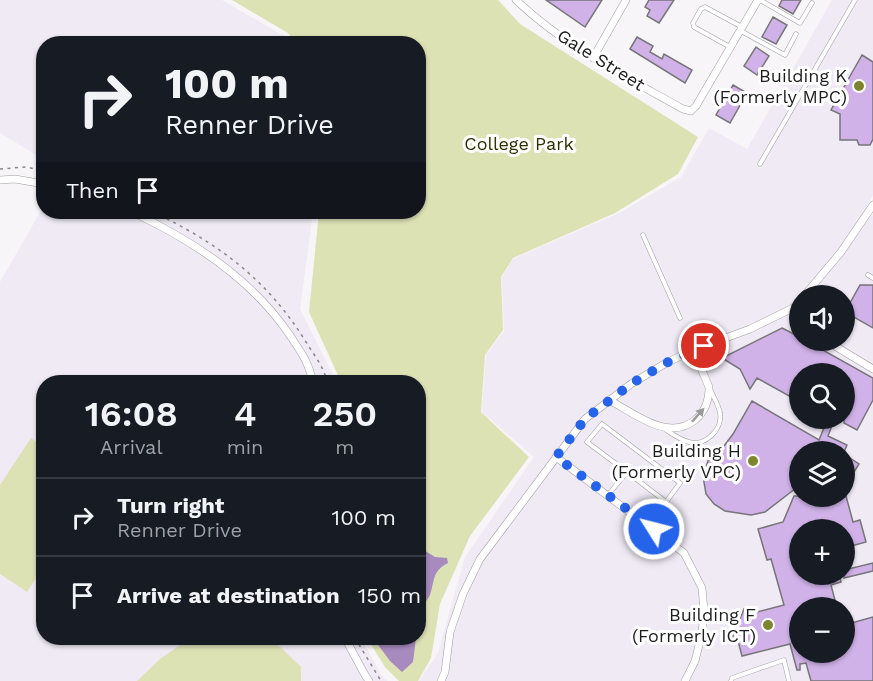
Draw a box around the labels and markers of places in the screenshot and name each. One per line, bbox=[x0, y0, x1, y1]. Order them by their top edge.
place label: Building K (Formerly MPC) bbox=[713, 65, 847, 107]
marker: Building K (Formerly MPC) bbox=[852, 79, 866, 93]
pin bbox=[678, 320, 729, 371]
place label: Building H (Formerly VPC) bbox=[612, 440, 741, 482]
marker: Building H (Formerly VPC) bbox=[746, 454, 760, 468]
place label: Building F (Formerly ICT) bbox=[632, 604, 756, 646]
marker: Building F (Formerly ICT) bbox=[761, 618, 775, 632]

